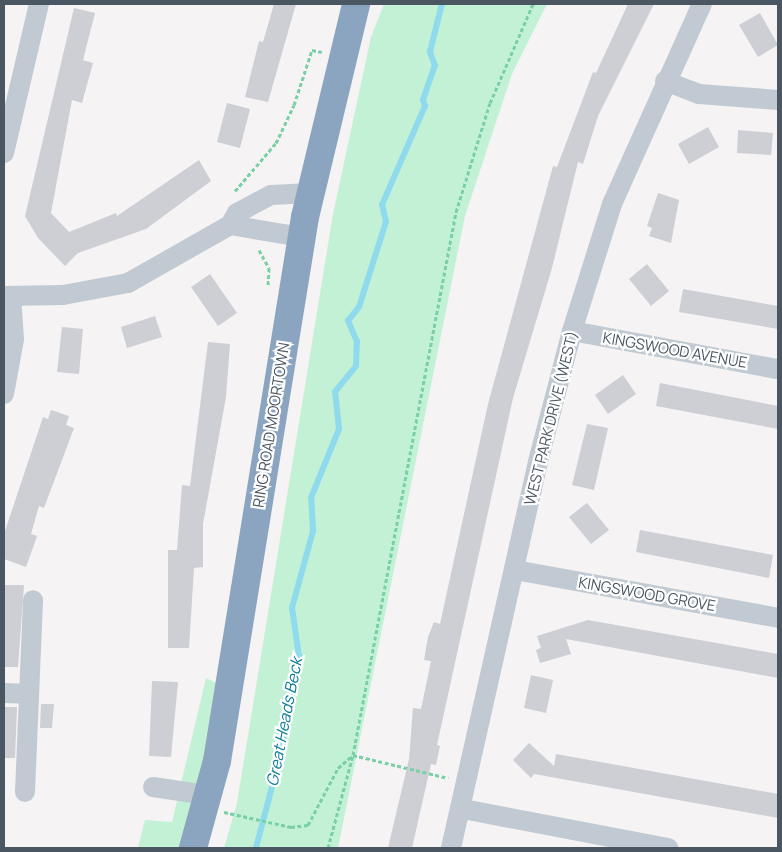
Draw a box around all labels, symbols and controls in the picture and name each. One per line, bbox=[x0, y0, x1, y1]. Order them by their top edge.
street label: KINGSWOOD AVENUE bbox=[601, 328, 749, 372]
street label: WEST PARK DRIVE (WEST) bbox=[521, 329, 581, 507]
street label: RING ROAD MOORTOWN bbox=[249, 341, 293, 509]
street label: KINGSWOOD GROVE bbox=[577, 573, 717, 615]
water label: Great Heads Beck bbox=[262, 656, 306, 788]

